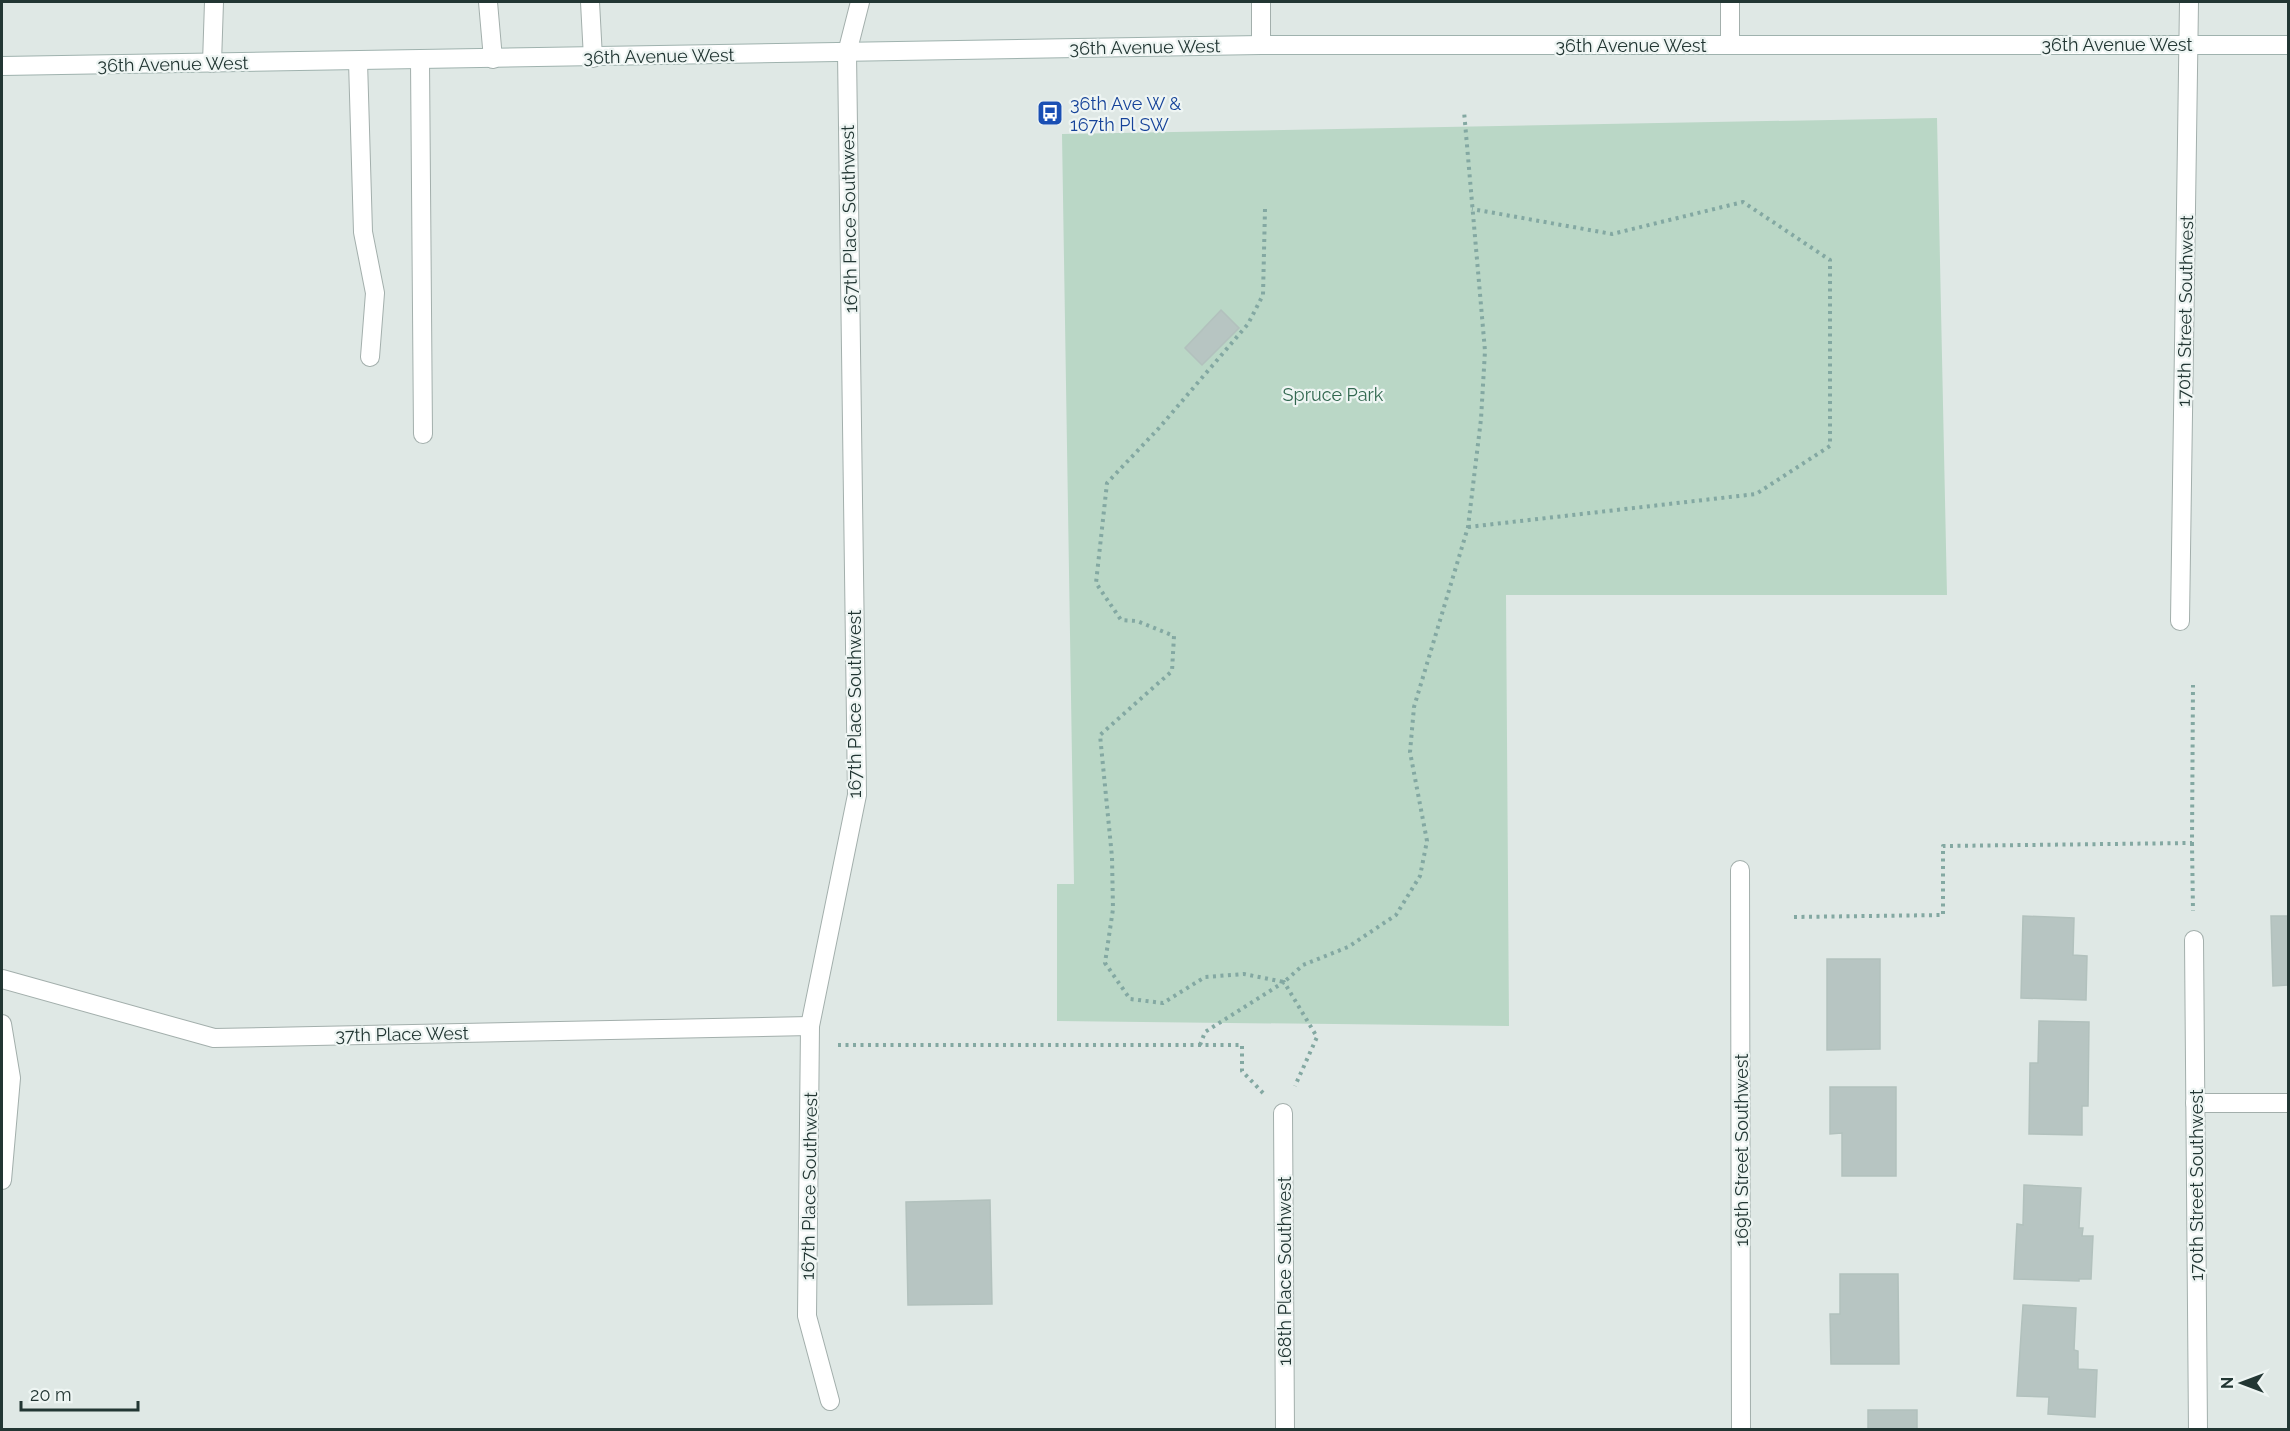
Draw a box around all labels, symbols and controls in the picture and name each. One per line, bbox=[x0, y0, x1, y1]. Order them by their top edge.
street label: 36th Avenue West bbox=[2041, 34, 2193, 55]
street label: 36th Avenue West bbox=[1069, 35, 1221, 59]
street label: 36th Avenue West bbox=[1555, 35, 1707, 56]
street label: 36th Avenue West bbox=[583, 44, 735, 68]
street label: 36th Avenue West bbox=[97, 52, 249, 76]
place label: 36th Ave W & 167th Pl SW bbox=[1070, 93, 1181, 135]
bus stop icon: 36th Ave W & 167th Pl SW bbox=[1035, 98, 1065, 128]
street label: 167th Place Southwest bbox=[837, 125, 861, 313]
street label: 170th Street Southwest bbox=[2173, 215, 2197, 407]
park label: Spruce Park bbox=[1283, 384, 1384, 405]
street label: 167th Place Southwest bbox=[844, 610, 865, 798]
street label: 37th Place West bbox=[335, 1022, 469, 1046]
street label: 169th Street Southwest bbox=[1731, 1054, 1752, 1246]
street label: 170th Street Southwest bbox=[2186, 1089, 2207, 1281]
street label: 167th Place Southwest bbox=[797, 1092, 821, 1280]
street label: 168th Place Southwest bbox=[1274, 1176, 1295, 1366]
north arrow bbox=[2212, 1353, 2272, 1413]
scale bar bbox=[21, 1374, 138, 1412]
text: N bbox=[2218, 1377, 2237, 1389]
text: 20 m bbox=[30, 1384, 72, 1405]

